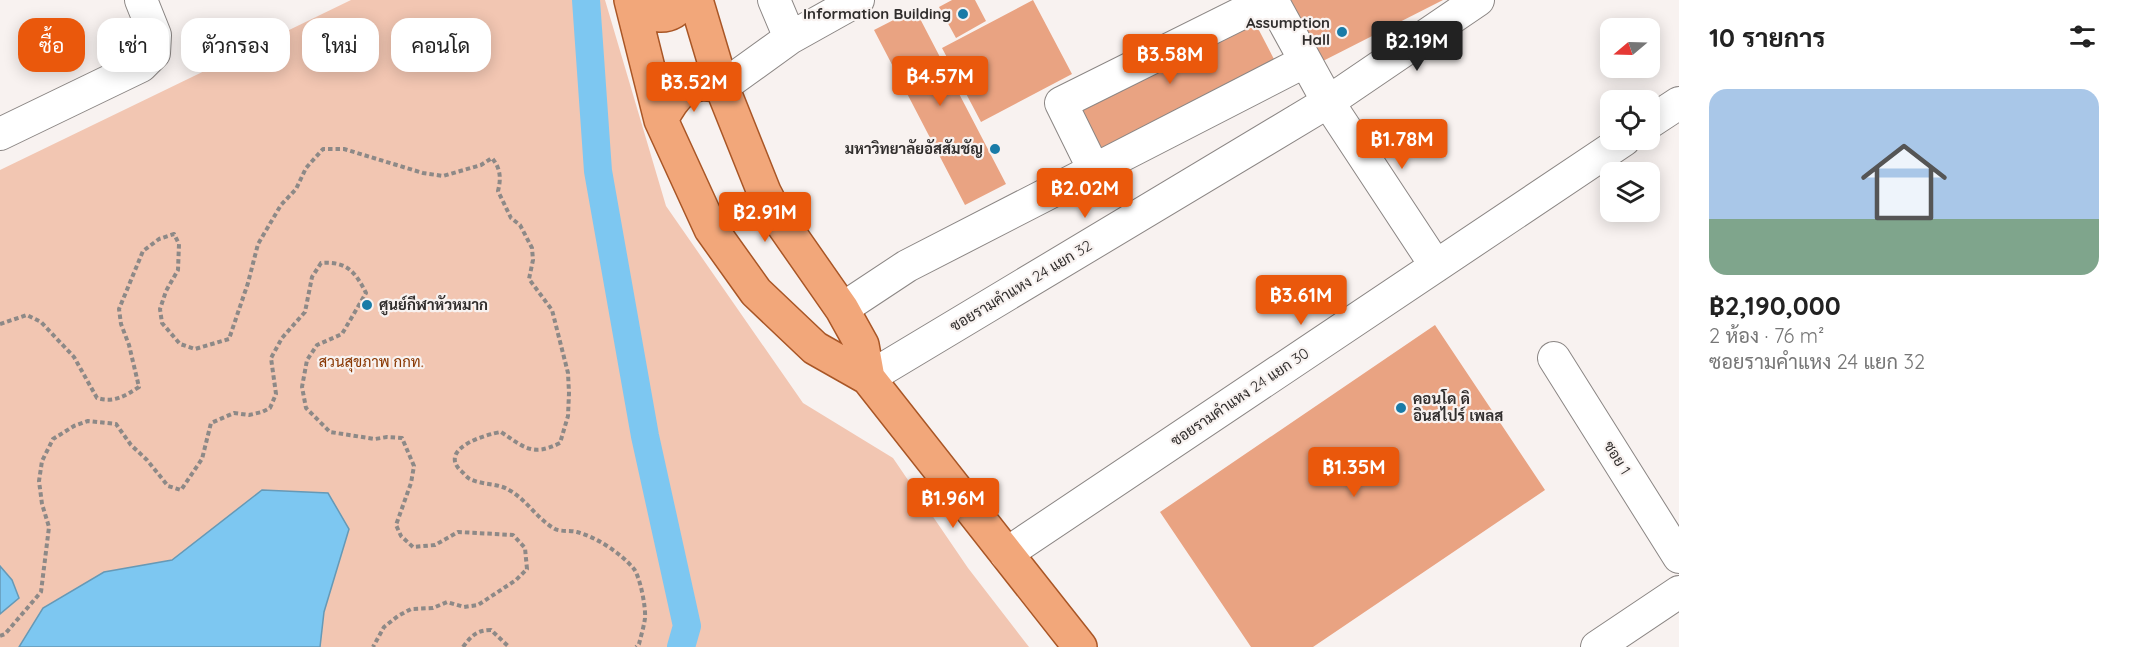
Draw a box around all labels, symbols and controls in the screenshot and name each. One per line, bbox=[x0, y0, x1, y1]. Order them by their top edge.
place label: Information Building bbox=[803, 4, 951, 23]
marker: Information Building bbox=[956, 7, 970, 21]
place label: Assumption Hall bbox=[1246, 13, 1330, 49]
chip: ซื้อ bbox=[18, 18, 85, 72]
chip: เช่า bbox=[97, 18, 169, 72]
chip: ตัวกรอง bbox=[181, 18, 290, 72]
chip: ใหม่ bbox=[302, 18, 379, 72]
chip: คอนโด bbox=[391, 18, 491, 72]
north arrow bbox=[1600, 18, 1660, 78]
map controls bbox=[1600, 18, 1660, 222]
icon: filters bbox=[2066, 20, 2099, 53]
pin: ฿2.19M bbox=[1368, 21, 1466, 72]
text: 10 รายการ bbox=[1709, 21, 1826, 54]
marker: Assumption Hall bbox=[1335, 25, 1349, 39]
text: ฿2.19M bbox=[1386, 28, 1448, 53]
pin: ฿3.58M bbox=[1121, 34, 1219, 85]
text: ฿3.58M bbox=[1137, 41, 1203, 66]
pin: ฿4.57M bbox=[891, 56, 989, 107]
pin: ฿3.52M bbox=[645, 62, 743, 113]
text: ฿4.57M bbox=[906, 63, 974, 88]
text: ฿3.52M bbox=[660, 69, 728, 94]
button: locate bbox=[1600, 90, 1660, 150]
pin: ฿1.78M bbox=[1353, 119, 1451, 170]
text: ฿1.78M bbox=[1370, 126, 1434, 151]
icon: home bbox=[1850, 128, 1958, 236]
place label: มหาวิทยาลัยอัสสัมชัญ bbox=[845, 139, 983, 158]
marker: มหาวิทยาลัยอัสสัมชัญ bbox=[988, 142, 1002, 156]
button: layers bbox=[1600, 162, 1660, 222]
pin: ฿2.02M bbox=[1036, 168, 1134, 219]
text: ฿2.02M bbox=[1051, 175, 1119, 200]
pin: ฿2.91M bbox=[716, 192, 814, 243]
text: ฿2.91M bbox=[733, 199, 797, 224]
street label: ซอยรามคำแหง 24 แยก 32 bbox=[946, 236, 1095, 335]
pin: ฿3.61M bbox=[1252, 275, 1350, 326]
text: ฿3.61M bbox=[1270, 282, 1332, 307]
text: ฿2,190,000 bbox=[1709, 289, 1841, 322]
place label: ศูนย์กีฬาหัวหมาก bbox=[379, 295, 488, 316]
marker: ศูนย์กีฬาหัวหมาก bbox=[360, 298, 374, 312]
text: 2 ห้อง · 76 m² bbox=[1709, 323, 1824, 348]
street label: ซอยรามคำแหง 24 แยก 30 bbox=[1167, 343, 1313, 450]
text: ซอยรามคำแหง 24 แยก 32 bbox=[1709, 349, 1925, 374]
park label: สวนสุขภาพ กกท. bbox=[319, 352, 423, 373]
place label: คอนโด ดิ อินสไปร์ เพลส bbox=[1413, 388, 1503, 425]
marker: คอนโด ดิ อินสไปร์ เพลส bbox=[1394, 401, 1408, 415]
street label: ซอย 1 bbox=[1600, 437, 1635, 478]
pin: ฿1.35M bbox=[1305, 447, 1403, 498]
text: ฿1.35M bbox=[1322, 454, 1386, 479]
pin: ฿1.96M bbox=[904, 478, 1002, 529]
text: ฿1.96M bbox=[921, 485, 985, 510]

